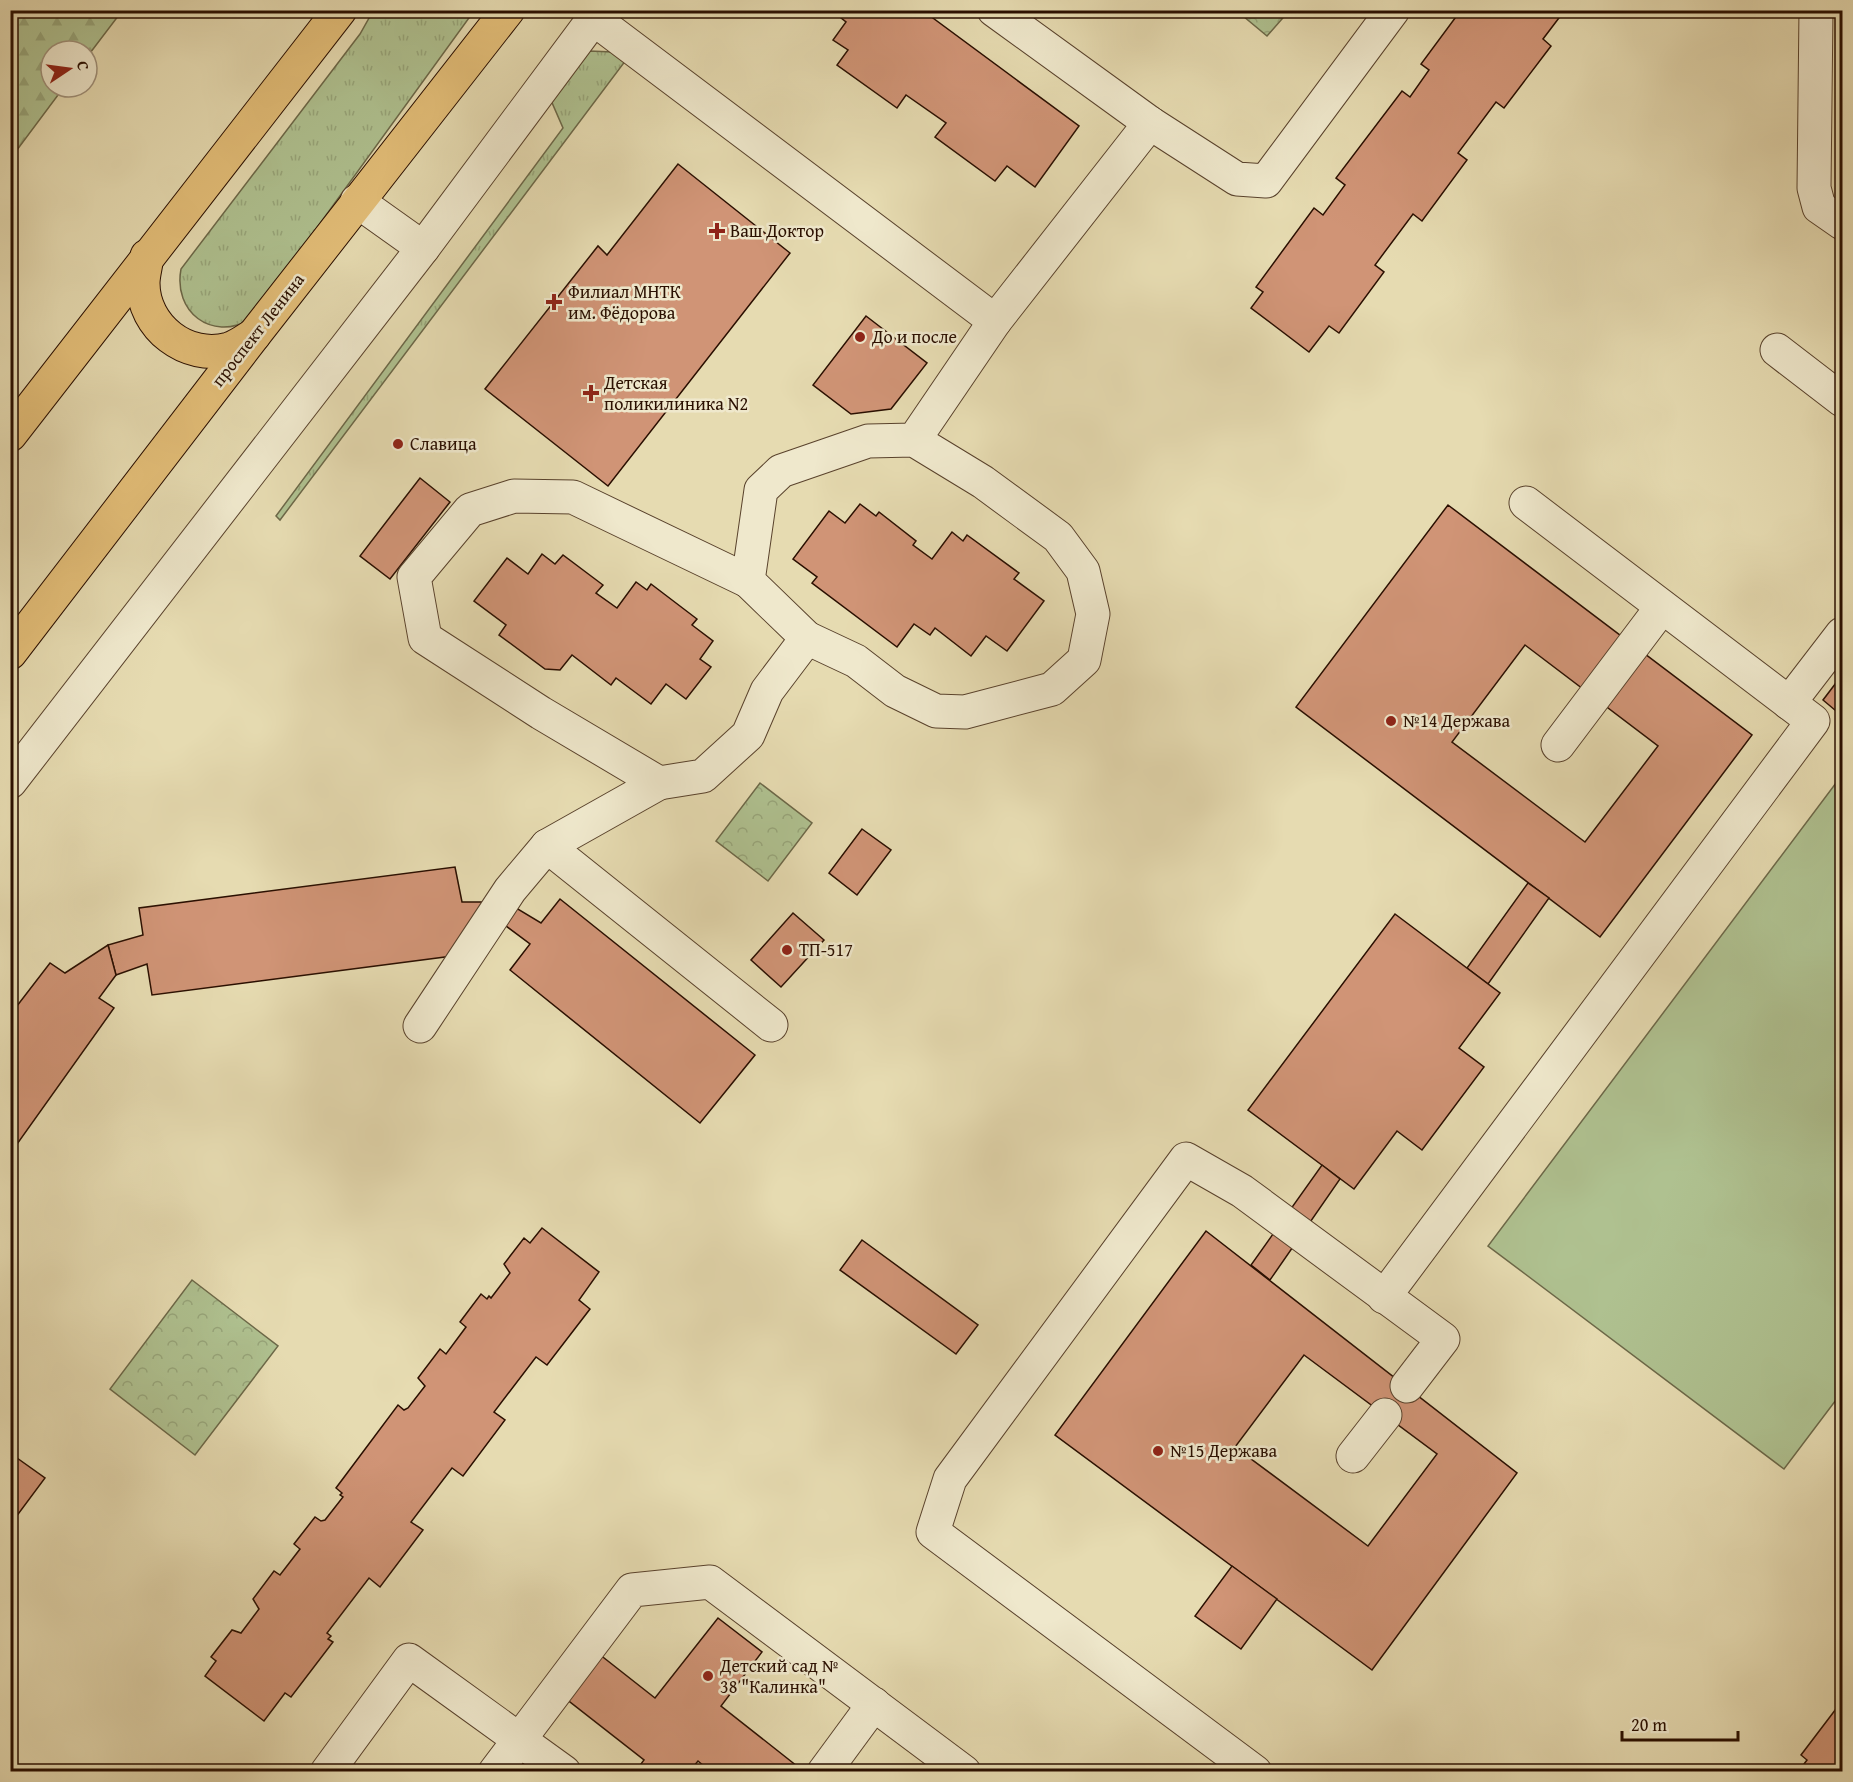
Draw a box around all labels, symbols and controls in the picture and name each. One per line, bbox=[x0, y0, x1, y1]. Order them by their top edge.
north arrow bbox=[39, 39, 99, 99]
text: С bbox=[71, 59, 96, 73]
place label: Ваш Доктор bbox=[730, 217, 824, 244]
marker: Ваш Доктор bbox=[708, 222, 726, 240]
street label: проспект Ленина bbox=[205, 267, 311, 392]
place label: Филиал МНТК им. Фёдорова bbox=[568, 278, 681, 326]
marker: Филиал МНТК им. Фёдорова bbox=[545, 293, 563, 311]
place label: До и после bbox=[871, 323, 957, 350]
marker: До и после bbox=[853, 330, 867, 344]
place label: Детская поликилиника N2 bbox=[603, 369, 748, 417]
marker: Детская поликилиника N2 bbox=[582, 384, 600, 402]
place label: Славица bbox=[410, 430, 477, 457]
marker: Славица bbox=[391, 437, 405, 451]
place label: №14 Держава bbox=[1403, 707, 1510, 734]
marker: №14 Держава bbox=[1384, 714, 1398, 728]
place label: ТП-517 bbox=[799, 936, 853, 963]
marker: ТП-517 bbox=[780, 943, 794, 957]
place label: №15 Держава bbox=[1170, 1437, 1277, 1464]
marker: №15 Держава bbox=[1151, 1444, 1165, 1458]
place label: Детский сад № 38 "Калинка" bbox=[719, 1652, 839, 1700]
marker: Детский сад № 38 "Калинка" bbox=[701, 1669, 715, 1683]
scale bar bbox=[1622, 1704, 1738, 1742]
text: 20 m bbox=[1631, 1711, 1667, 1738]

